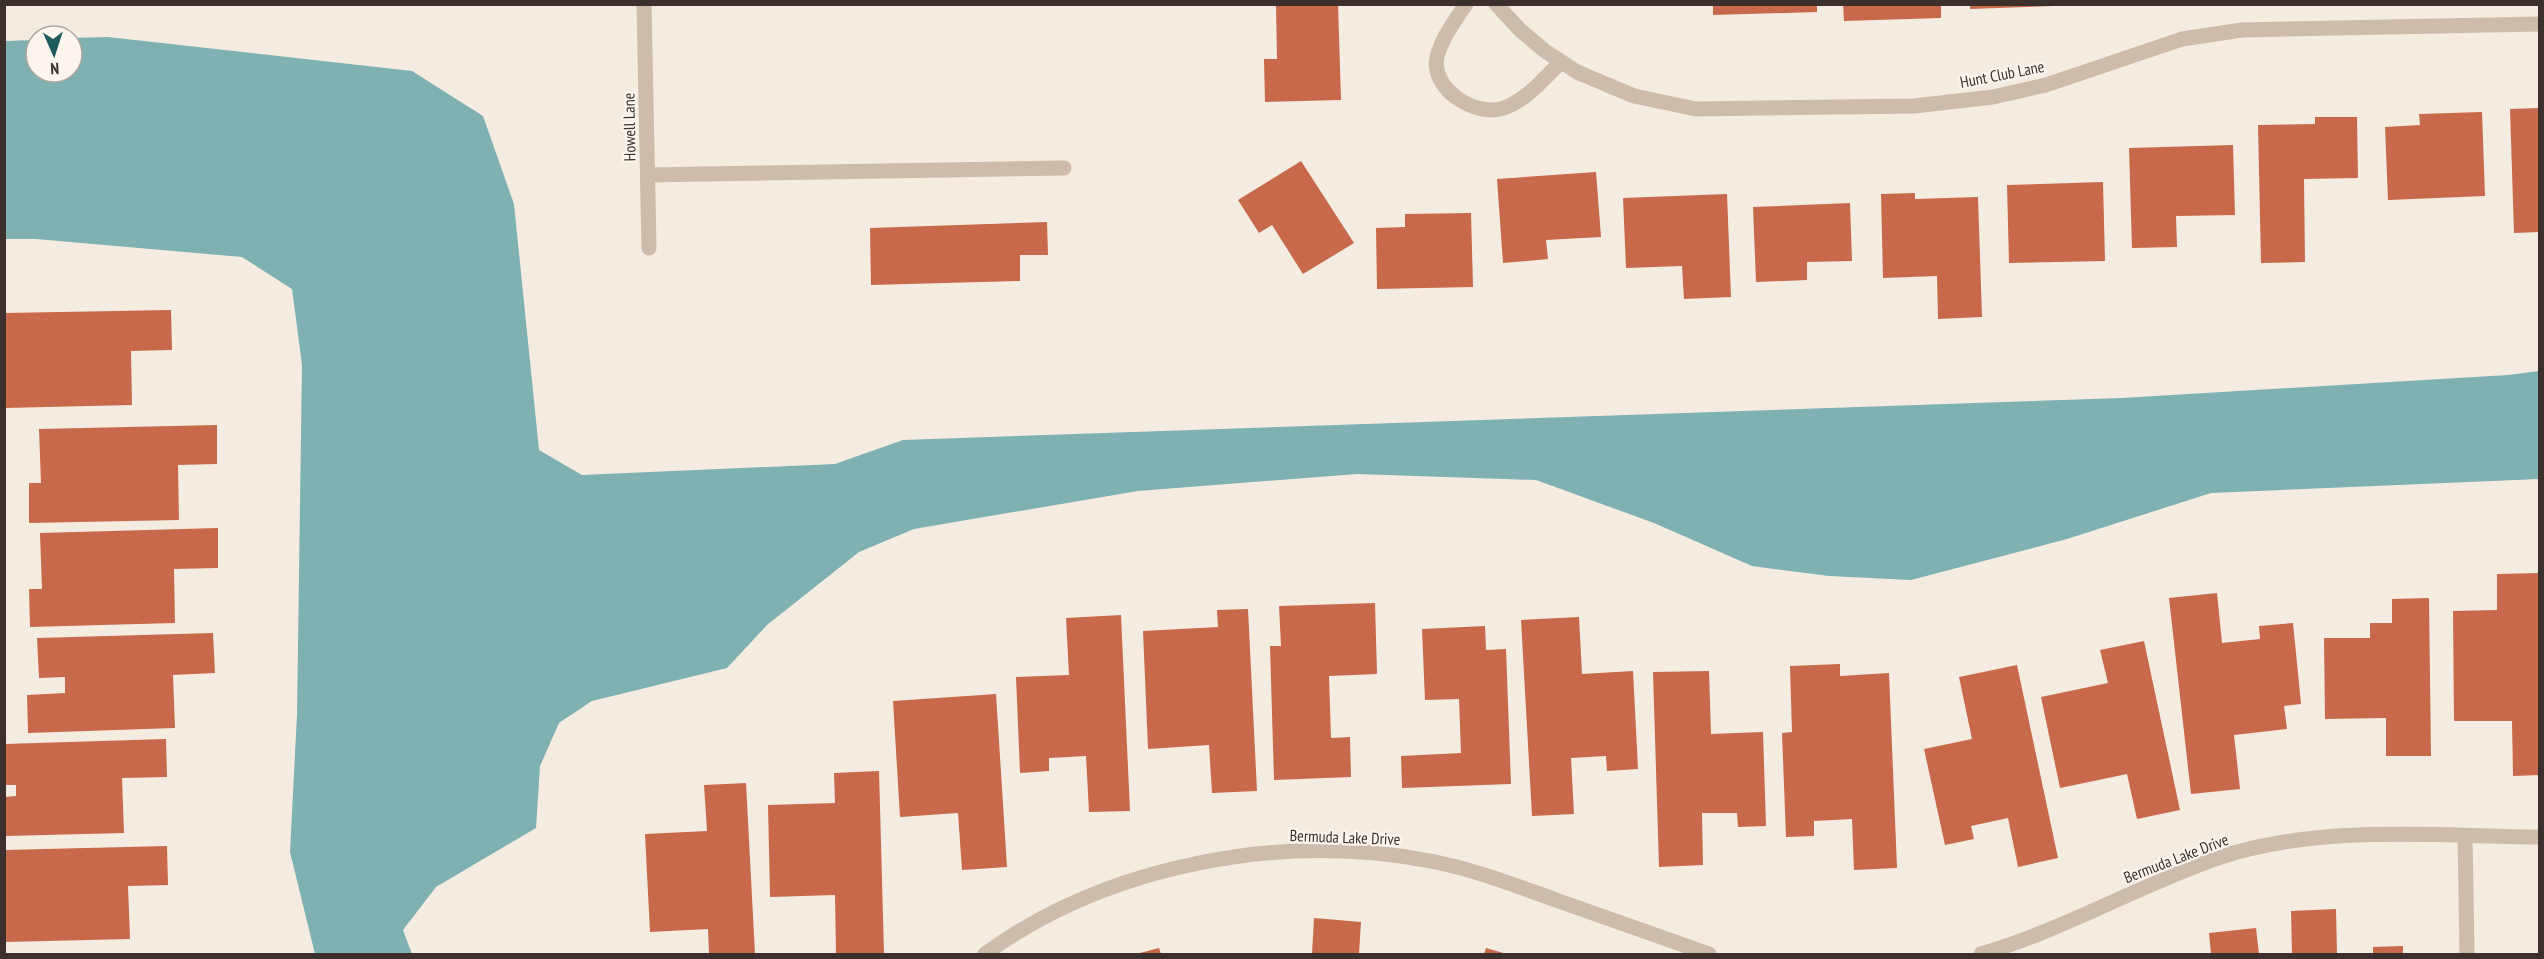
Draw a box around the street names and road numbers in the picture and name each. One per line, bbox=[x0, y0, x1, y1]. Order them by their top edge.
street label: Hunt Club Lane bbox=[1958, 56, 2046, 92]
street label: Howell Lane bbox=[618, 93, 640, 161]
street label: Bermuda Lake Drive bbox=[1289, 825, 1401, 849]
street label: Bermuda Lake Drive bbox=[2121, 829, 2231, 887]

